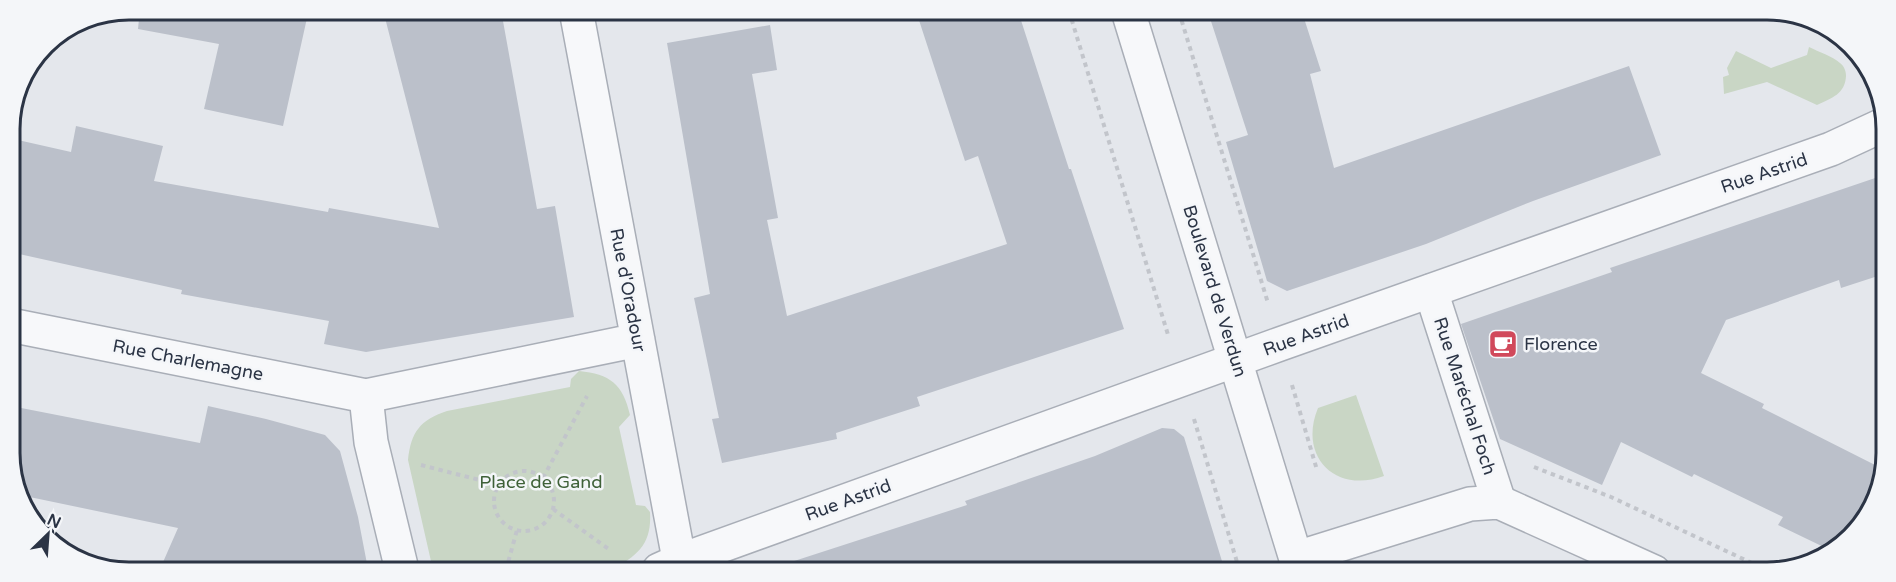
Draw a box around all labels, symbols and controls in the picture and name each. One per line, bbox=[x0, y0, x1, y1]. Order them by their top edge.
street label: Rue Astrid bbox=[1718, 148, 1810, 198]
street label: Boulevard de Verdun bbox=[1178, 202, 1252, 380]
street label: Rue d'Oradour bbox=[605, 226, 651, 354]
street label: Rue Astrid bbox=[1260, 309, 1352, 361]
street label: Rue Maréchal Foch bbox=[1429, 314, 1501, 478]
cafe icon: Florence bbox=[1487, 328, 1519, 360]
place label: Florence bbox=[1524, 333, 1598, 355]
street label: Rue Charlemagne bbox=[111, 335, 265, 385]
park label: Place de Gand bbox=[479, 471, 603, 493]
street label: Rue Astrid bbox=[802, 474, 894, 526]
north arrow bbox=[18, 504, 78, 564]
text: N bbox=[44, 510, 64, 533]

